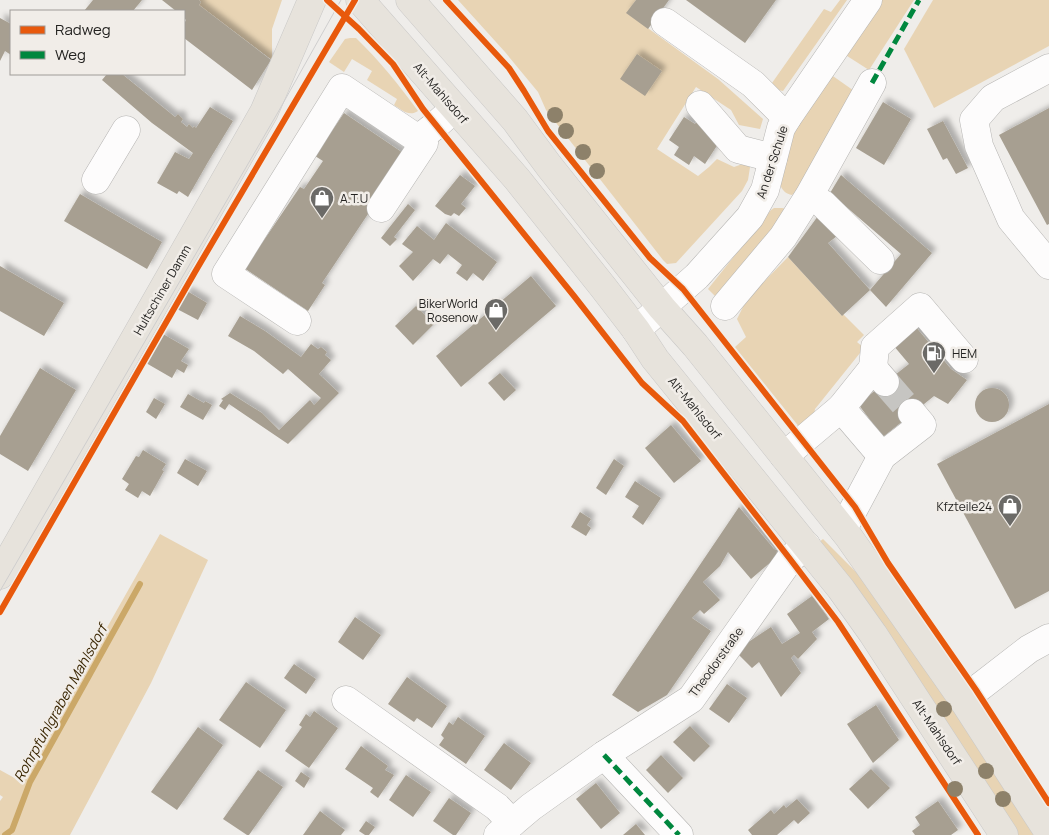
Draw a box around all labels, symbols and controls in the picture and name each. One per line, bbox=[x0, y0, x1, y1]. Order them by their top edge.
legend bbox=[10, 10, 185, 75]
text: Radweg bbox=[55, 19, 111, 40]
text: Weg bbox=[55, 44, 86, 65]
street label: Alt-Mahlsdorf bbox=[410, 59, 473, 128]
street label: An der Schule bbox=[752, 123, 792, 201]
shop icon: A.T.U bbox=[309, 185, 335, 219]
place label: A.T.U bbox=[340, 190, 368, 207]
street label: Hultschiner Damm bbox=[129, 242, 195, 338]
place label: BikerWorld Rosenow bbox=[419, 295, 478, 326]
shop icon: BikerWorld Rosenow bbox=[483, 297, 509, 331]
fuel station icon: HEM bbox=[921, 340, 947, 374]
place label: HEM bbox=[952, 345, 977, 362]
street label: Alt-Mahlsdorf bbox=[664, 373, 726, 443]
shop icon: Kfzteile24 bbox=[997, 493, 1023, 527]
place label: Kfzteile24 bbox=[936, 498, 992, 515]
water label: Rohrpfuhlgraben Mahlsdorf bbox=[9, 618, 113, 785]
street label: Theodorstraße bbox=[685, 624, 747, 700]
street label: Alt-Mahlsdorf bbox=[909, 696, 966, 769]

